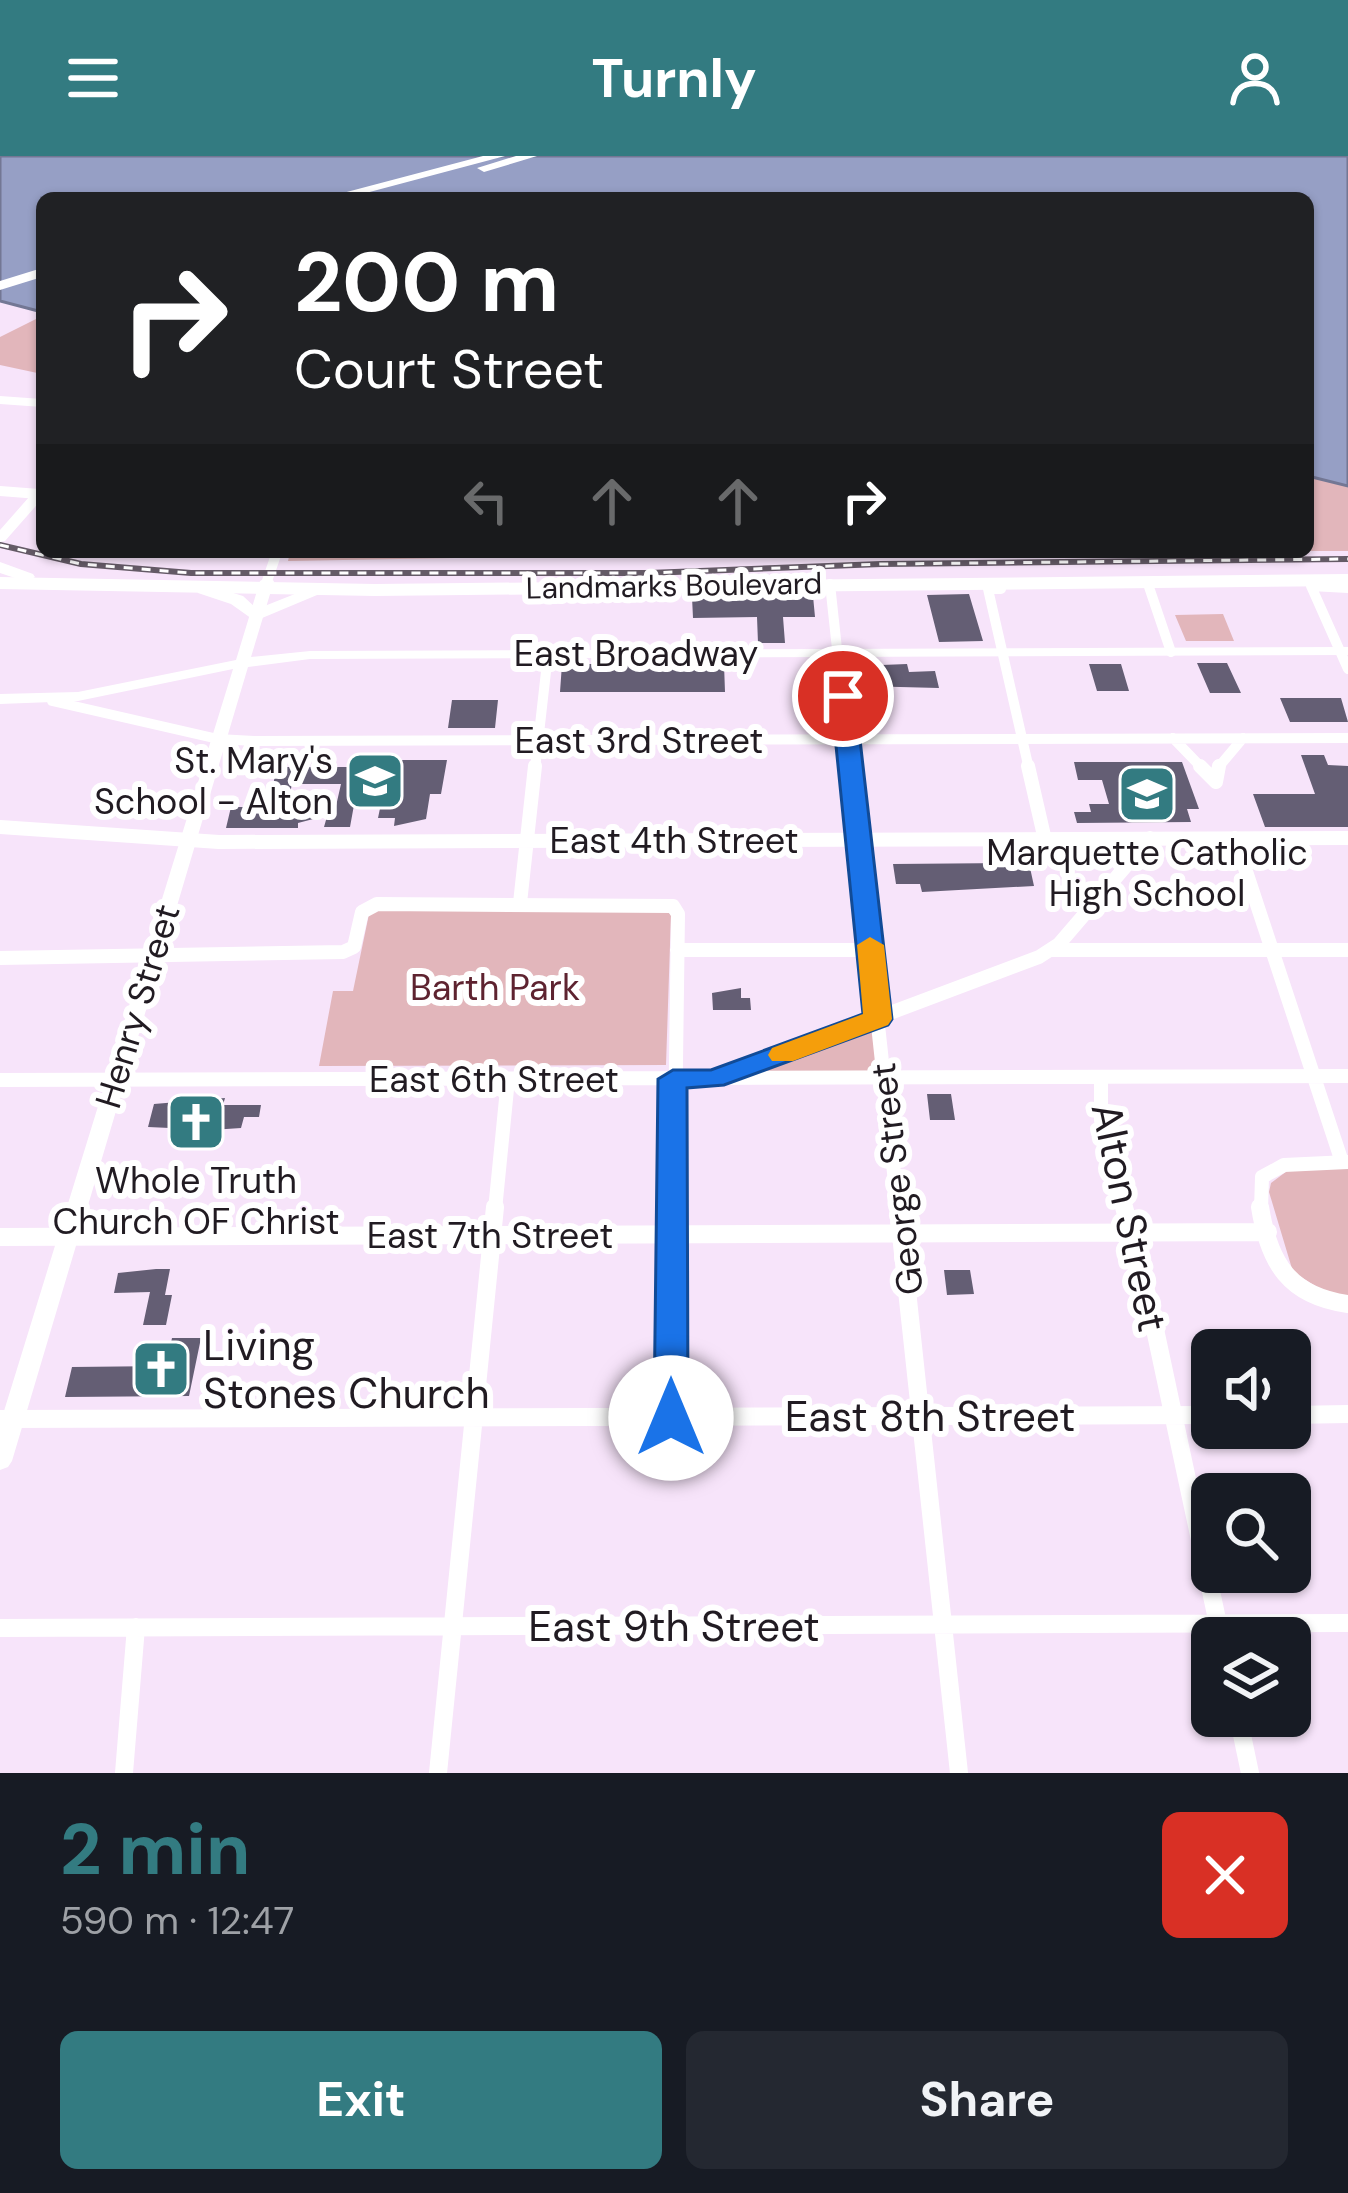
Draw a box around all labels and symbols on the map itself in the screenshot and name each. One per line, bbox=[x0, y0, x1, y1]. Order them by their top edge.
street label: Landmarks Boulevard bbox=[525, 563, 823, 608]
street label: East Broadway bbox=[514, 630, 758, 677]
pin bbox=[792, 645, 894, 747]
street label: East 3rd Street bbox=[515, 717, 763, 764]
place label: St. Mary's School - Alton bbox=[94, 737, 333, 825]
school or university icon: St. Mary's School - Alton bbox=[344, 750, 406, 812]
school or university icon: Marquette Catholic High School bbox=[1116, 763, 1178, 825]
street label: East 4th Street bbox=[549, 817, 799, 864]
place label: Marquette Catholic High School bbox=[986, 829, 1308, 917]
street label: Henry Street bbox=[84, 899, 191, 1114]
park label: Barth Park bbox=[410, 964, 580, 1011]
street label: East 6th Street bbox=[369, 1056, 619, 1103]
street label: George Street bbox=[859, 1060, 934, 1298]
church icon: Whole Truth Church OF Christ bbox=[165, 1091, 227, 1153]
street label: Alton Street bbox=[1078, 1098, 1181, 1336]
place label: Whole Truth Church OF Christ bbox=[52, 1157, 340, 1245]
street label: East 7th Street bbox=[367, 1212, 613, 1259]
place label: Living Stones Church bbox=[203, 1318, 490, 1421]
church icon: Living Stones Church bbox=[130, 1338, 192, 1400]
position arrow bbox=[608, 1355, 734, 1481]
street label: East 8th Street bbox=[785, 1389, 1075, 1444]
street label: East 9th Street bbox=[528, 1599, 820, 1654]

